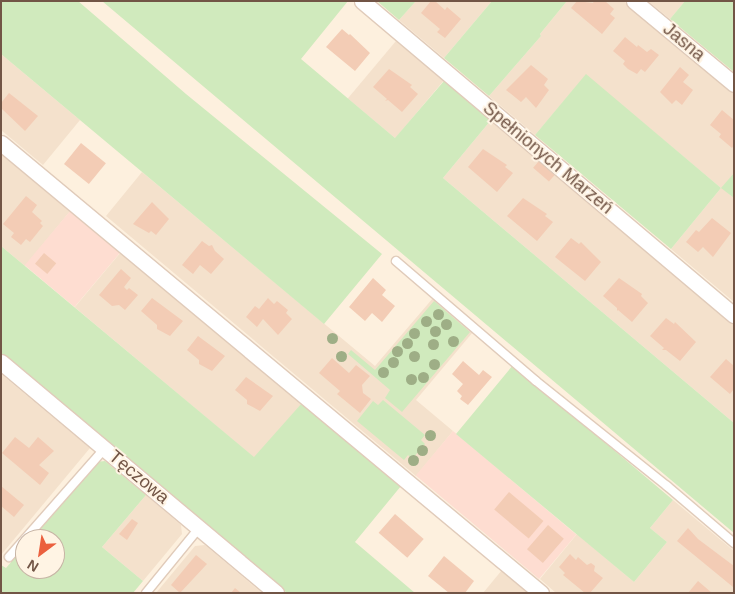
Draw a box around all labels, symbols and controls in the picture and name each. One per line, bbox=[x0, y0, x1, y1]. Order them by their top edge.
street label: Jasna bbox=[659, 18, 709, 66]
street label: Spełnionych Marzeń bbox=[479, 97, 617, 219]
street label: Tęczowa bbox=[104, 446, 174, 508]
north arrow bbox=[15, 529, 65, 579]
text: N bbox=[24, 557, 41, 575]

